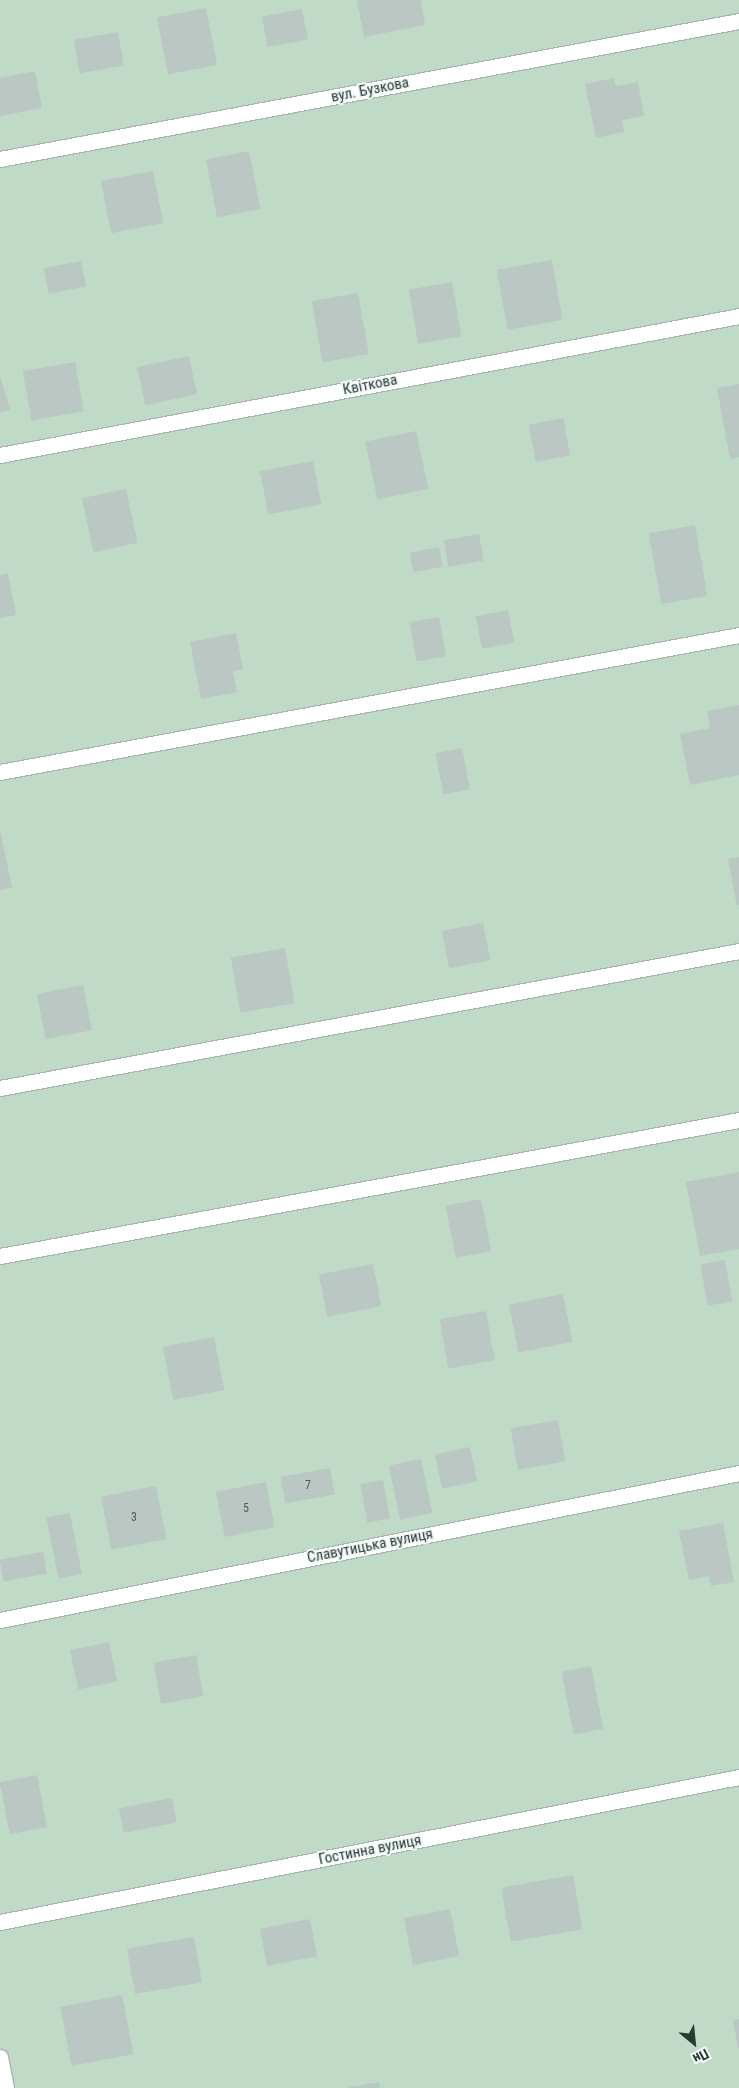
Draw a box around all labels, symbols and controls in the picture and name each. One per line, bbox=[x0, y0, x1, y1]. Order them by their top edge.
street label: вул. Бузкова bbox=[330, 74, 410, 106]
street label: Квіткова bbox=[341, 371, 399, 399]
house number: 7 bbox=[305, 1479, 311, 1493]
house number: 5 bbox=[243, 1502, 249, 1516]
house number: 3 bbox=[131, 1511, 137, 1525]
street label: Славутицька вулиця bbox=[306, 1525, 434, 1567]
street label: Гостинна вулиця bbox=[317, 1831, 423, 1869]
north arrow bbox=[669, 2018, 719, 2068]
text: Пн bbox=[690, 2046, 712, 2067]

